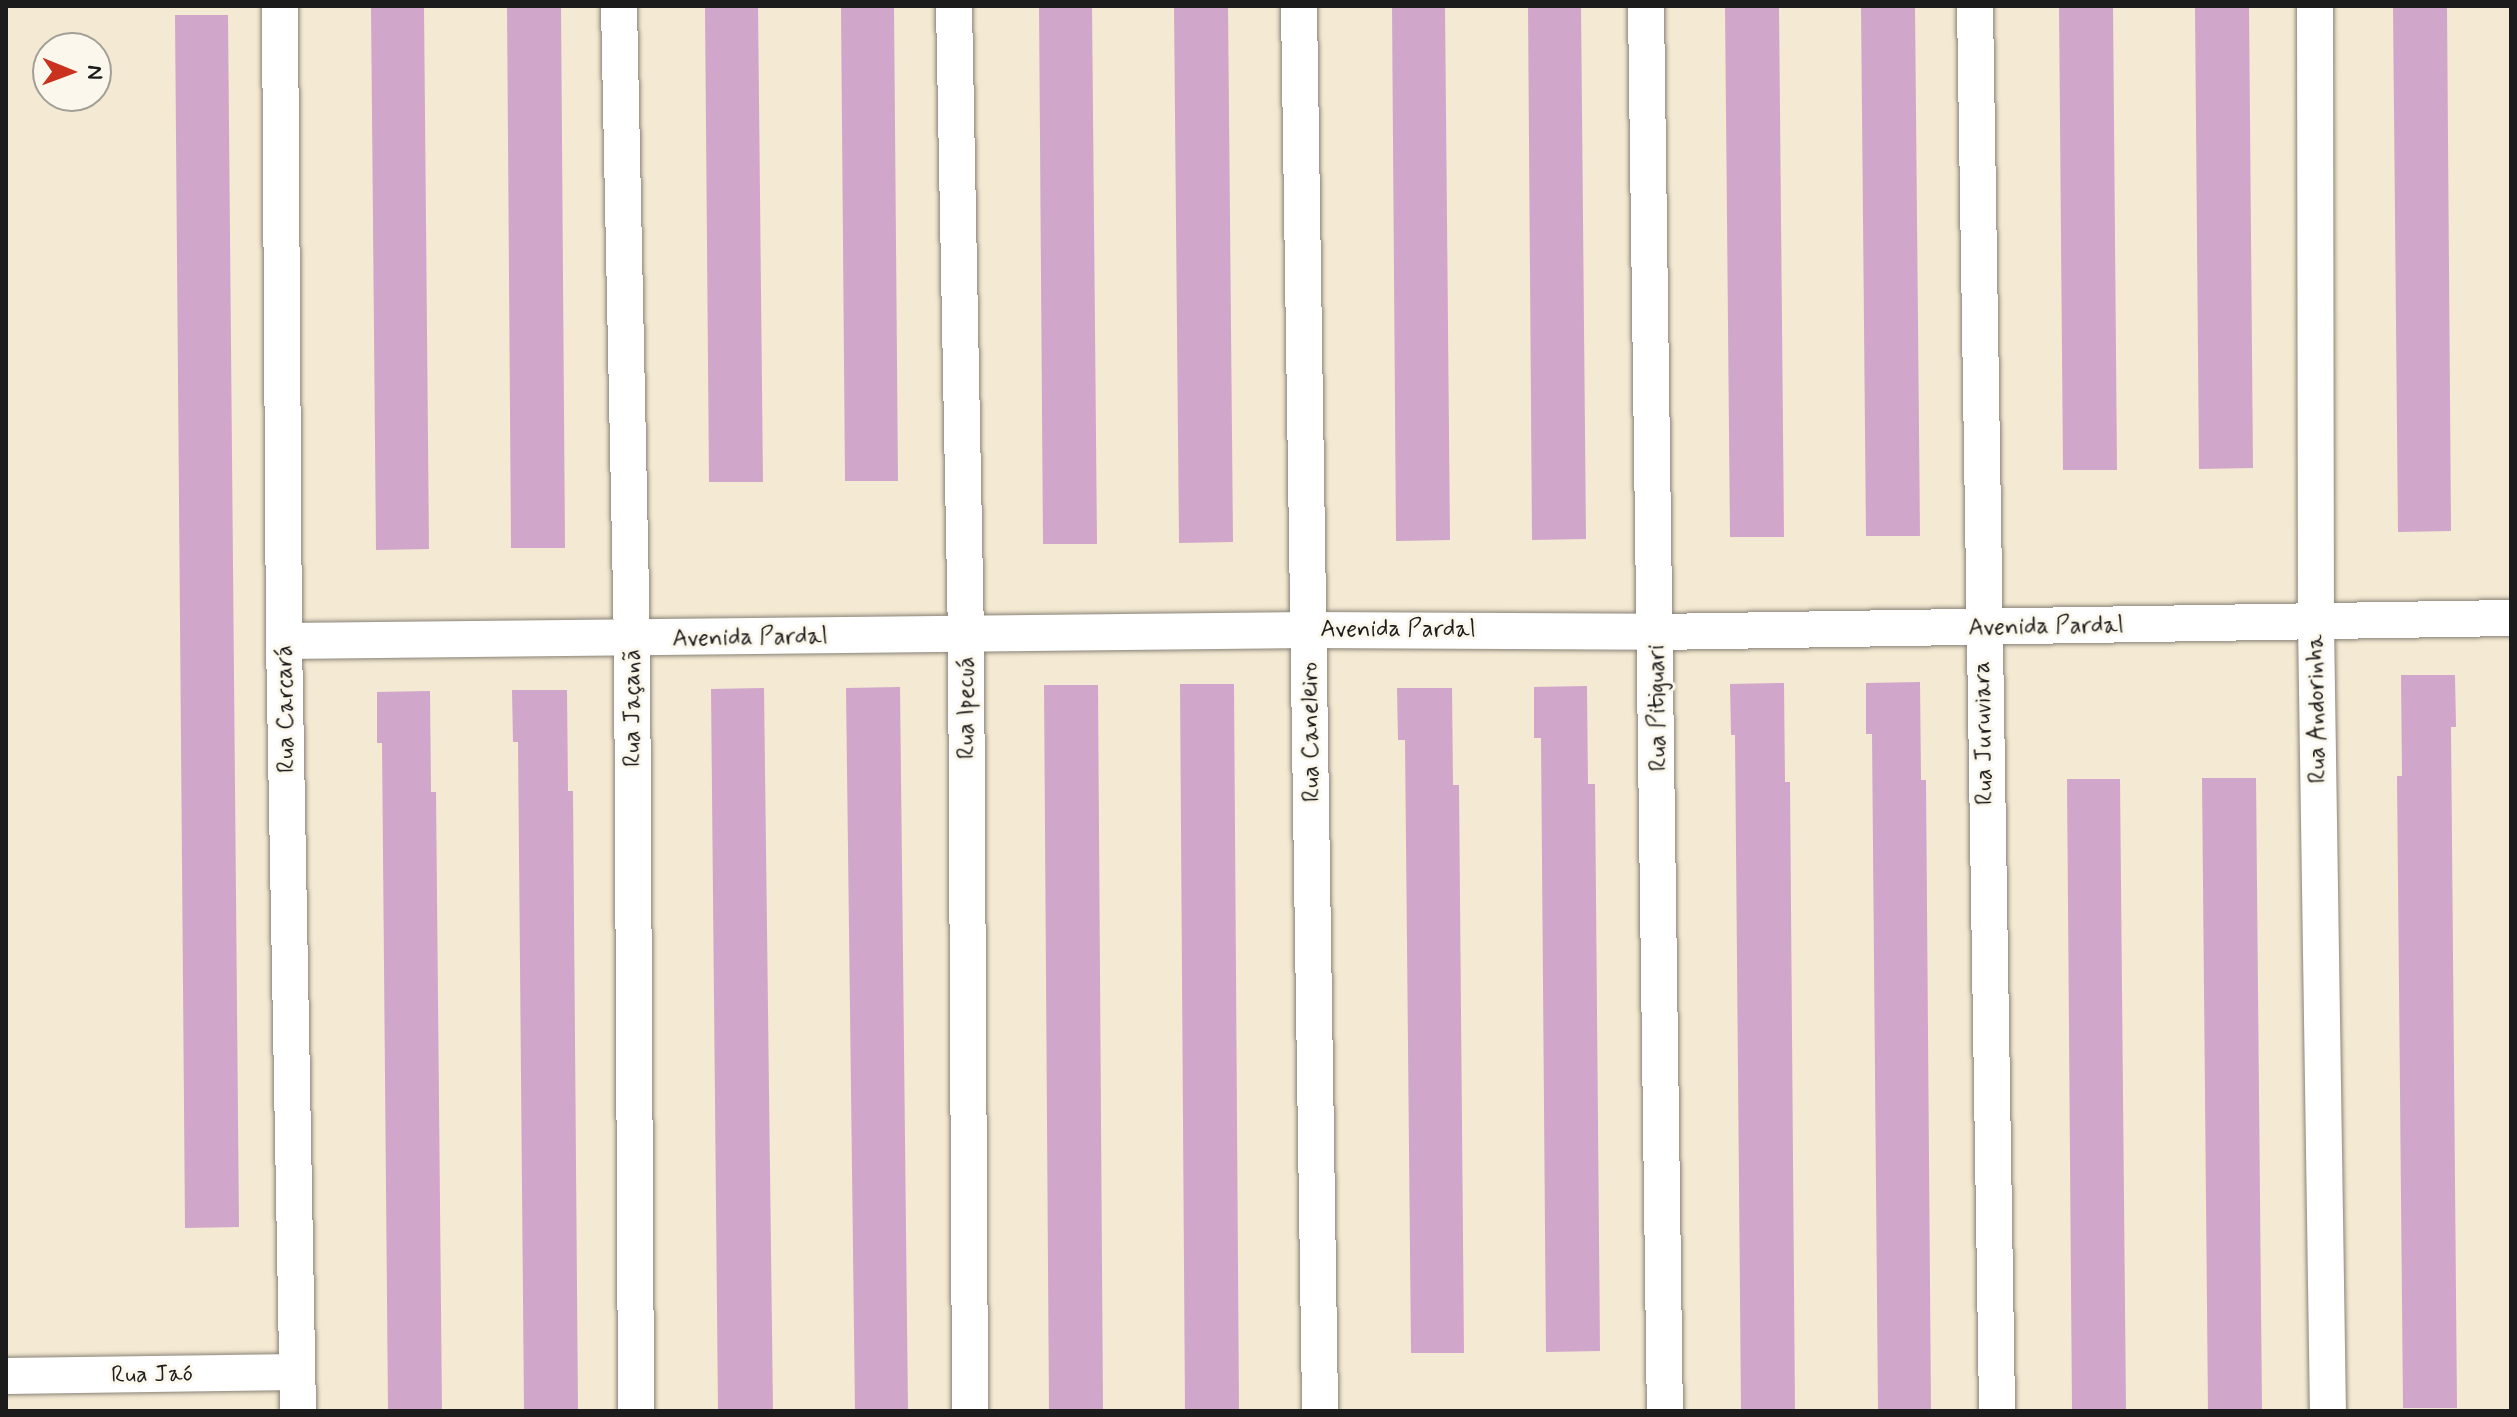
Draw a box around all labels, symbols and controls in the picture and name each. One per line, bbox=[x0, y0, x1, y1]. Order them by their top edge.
north arrow bbox=[32, 32, 112, 112]
text: N bbox=[80, 65, 108, 80]
street label: Avenida Pardal bbox=[1969, 611, 2123, 643]
street label: Avenida Pardal bbox=[1322, 616, 1474, 644]
street label: Avenida Pardal bbox=[673, 622, 827, 654]
street label: Rua Andorinha bbox=[2301, 636, 2333, 782]
street label: Rua Pitiguari bbox=[1643, 645, 1673, 771]
street label: Rua Carcará bbox=[271, 646, 301, 772]
street label: Rua Jaçanã bbox=[619, 650, 647, 766]
street label: Rua Ipecuá bbox=[953, 652, 981, 764]
street label: Rua Caneleiro bbox=[1295, 663, 1327, 801]
street label: Rua Juruviara bbox=[1968, 664, 2000, 802]
street label: Rua Jaó bbox=[112, 1360, 192, 1390]

